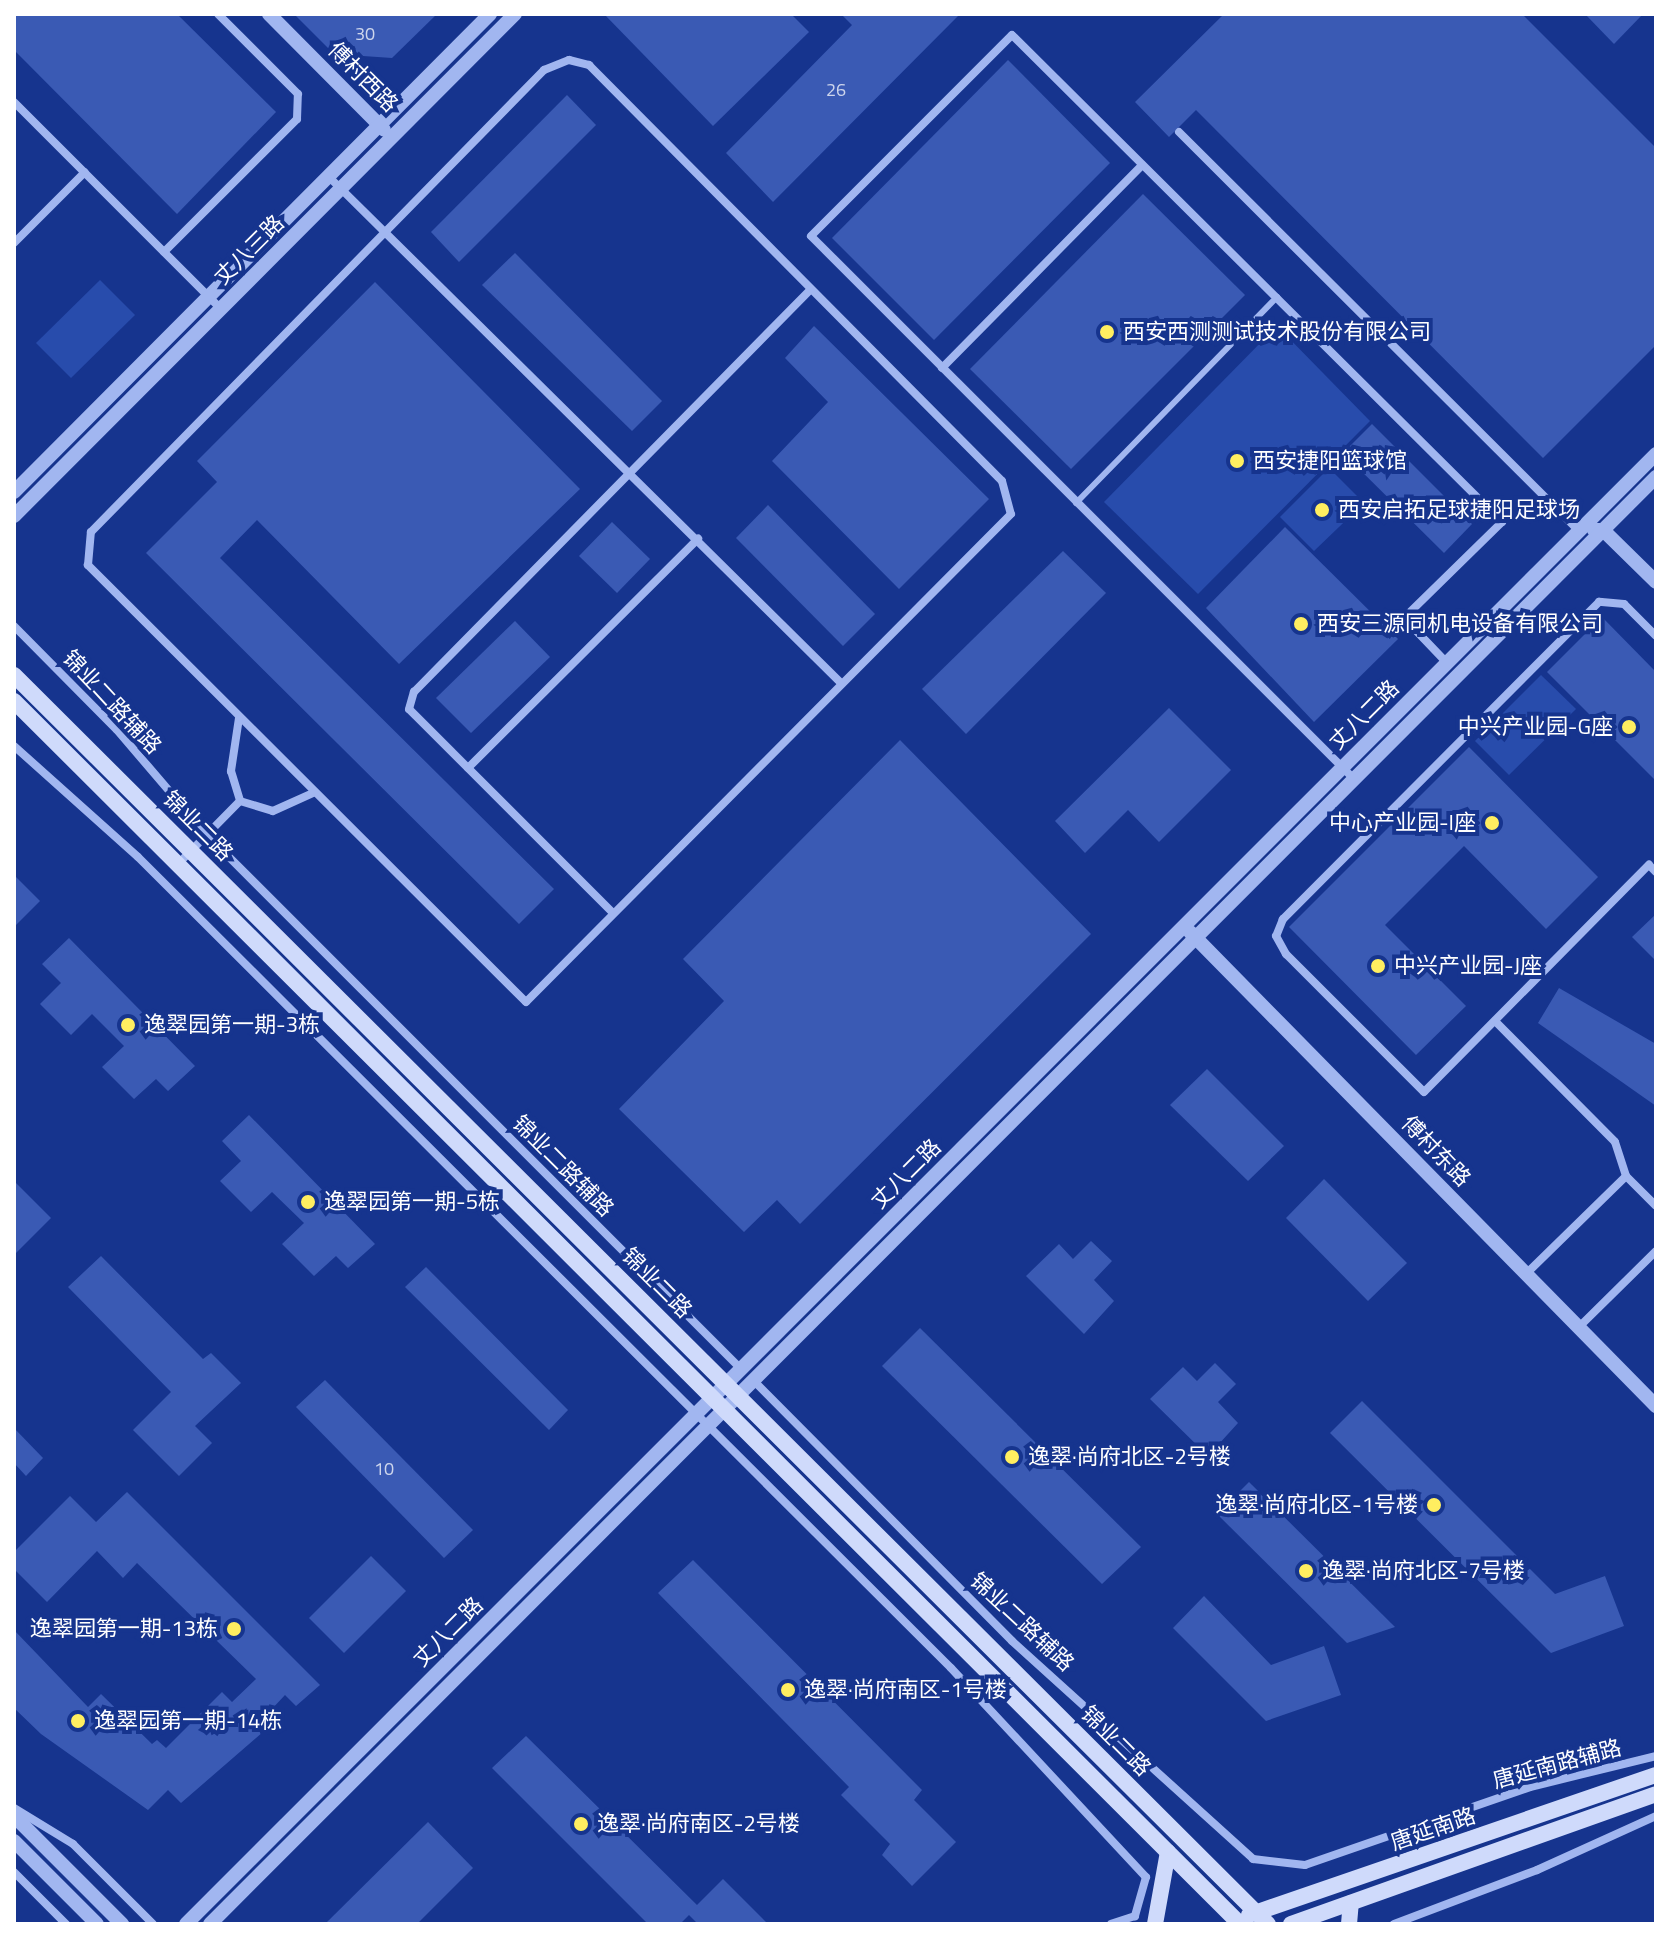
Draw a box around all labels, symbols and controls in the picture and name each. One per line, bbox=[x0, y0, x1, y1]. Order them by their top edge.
house number: 30 bbox=[355, 23, 375, 45]
street label: 傅村西路 bbox=[323, 37, 403, 117]
house number: 26 bbox=[826, 79, 846, 101]
street label: 丈八三路 bbox=[209, 210, 289, 290]
place label: 西安西测测试技术股份有限公司 bbox=[1123, 319, 1431, 345]
marker: 西安西测测试技术股份有限公司 bbox=[1098, 323, 1116, 341]
place label: 西安捷阳篮球馆 bbox=[1253, 448, 1407, 474]
marker: 西安捷阳篮球馆 bbox=[1228, 452, 1246, 470]
place label: 西安启拓足球捷阳足球场 bbox=[1338, 497, 1580, 523]
marker: 西安启拓足球捷阳足球场 bbox=[1313, 501, 1331, 519]
place label: 西安三源同机电设备有限公司 bbox=[1317, 611, 1603, 637]
marker: 西安三源同机电设备有限公司 bbox=[1292, 615, 1310, 633]
street label: 锦业二路辅路 bbox=[57, 645, 167, 759]
street label: 丈八二路 bbox=[1324, 675, 1404, 755]
place label: 中兴产业园-G座 bbox=[1458, 714, 1613, 740]
marker: 中兴产业园-G座 bbox=[1620, 718, 1638, 736]
street label: 锦业二路 bbox=[158, 786, 238, 866]
place label: 中心产业园-I座 bbox=[1329, 810, 1476, 836]
marker: 中心产业园-I座 bbox=[1483, 814, 1501, 832]
place label: 中兴产业园-J座 bbox=[1394, 953, 1541, 979]
marker: 中兴产业园-J座 bbox=[1369, 957, 1387, 975]
place label: 逸翠园第一期-3栋 bbox=[144, 1012, 320, 1038]
marker: 逸翠园第一期-3栋 bbox=[119, 1016, 137, 1034]
street label: 锦业二路辅路 bbox=[507, 1110, 619, 1222]
street label: 傅村东路 bbox=[1396, 1110, 1476, 1192]
street label: 丈八二路 bbox=[866, 1134, 946, 1214]
place label: 逸翠园第一期-5栋 bbox=[324, 1189, 500, 1215]
marker: 逸翠园第一期-5栋 bbox=[299, 1193, 317, 1211]
street label: 锦业二路 bbox=[617, 1243, 697, 1323]
place label: 逸翠·尚府北区-2号楼 bbox=[1028, 1444, 1231, 1470]
marker: 逸翠·尚府北区-2号楼 bbox=[1003, 1448, 1021, 1466]
house number: 10 bbox=[374, 1458, 394, 1480]
place label: 逸翠·尚府北区-1号楼 bbox=[1215, 1492, 1418, 1518]
marker: 逸翠·尚府北区-1号楼 bbox=[1425, 1496, 1443, 1514]
place label: 逸翠·尚府北区-7号楼 bbox=[1322, 1558, 1525, 1584]
marker: 逸翠·尚府北区-7号楼 bbox=[1297, 1562, 1315, 1580]
street label: 锦业二路辅路 bbox=[965, 1567, 1079, 1677]
street label: 丈八二路 bbox=[408, 1592, 488, 1672]
place label: 逸翠园第一期-13栋 bbox=[30, 1616, 218, 1642]
marker: 逸翠园第一期-13栋 bbox=[225, 1620, 243, 1638]
place label: 逸翠·尚府南区-1号楼 bbox=[804, 1677, 1007, 1703]
marker: 逸翠·尚府南区-1号楼 bbox=[779, 1681, 797, 1699]
street label: 锦业二路 bbox=[1076, 1701, 1156, 1781]
place label: 逸翠园第一期-14栋 bbox=[94, 1708, 282, 1734]
marker: 逸翠园第一期-14栋 bbox=[69, 1712, 87, 1730]
street label: 唐延南路辅路 bbox=[1490, 1734, 1624, 1794]
street label: 唐延南路 bbox=[1387, 1802, 1479, 1856]
place label: 逸翠·尚府南区-2号楼 bbox=[597, 1811, 800, 1837]
marker: 逸翠·尚府南区-2号楼 bbox=[572, 1815, 590, 1833]

